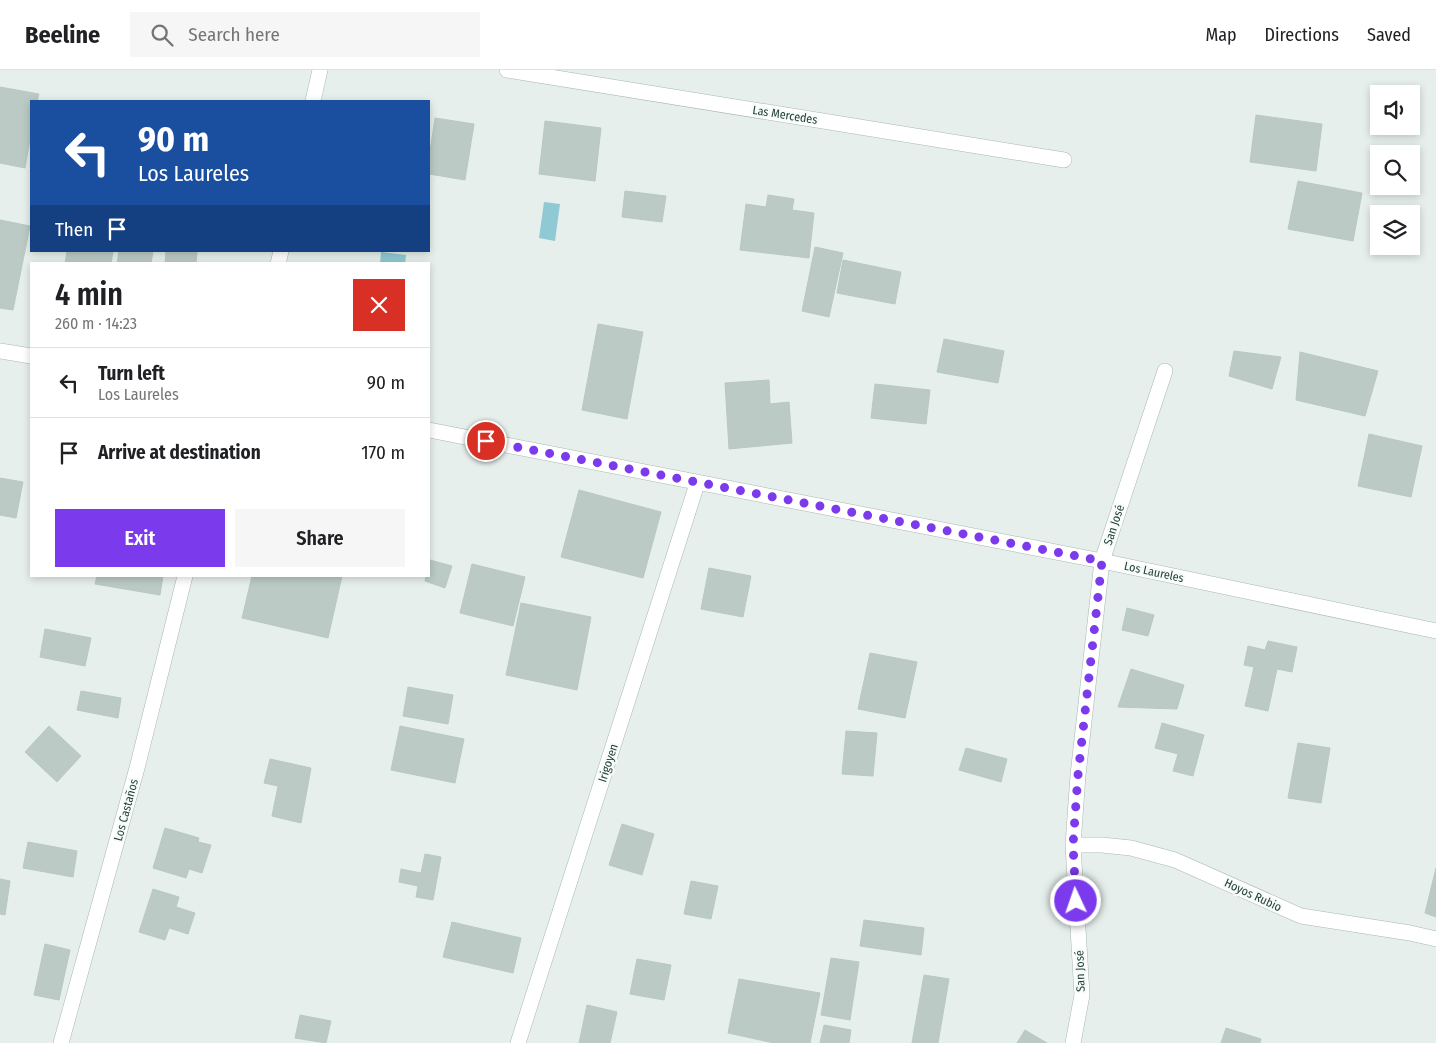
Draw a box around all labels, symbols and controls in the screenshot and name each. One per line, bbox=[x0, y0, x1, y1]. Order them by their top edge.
search box bbox=[130, 12, 480, 57]
text: Beeline bbox=[25, 21, 100, 49]
icon: search bbox=[148, 21, 176, 49]
text: Search here bbox=[188, 23, 280, 46]
text: Map bbox=[1205, 24, 1237, 46]
text: Directions bbox=[1265, 24, 1339, 46]
text: Saved bbox=[1367, 24, 1411, 46]
map controls bbox=[1370, 85, 1420, 255]
button: sound bbox=[1370, 85, 1420, 135]
street label: Las Mercedes bbox=[752, 103, 818, 127]
text: 90 m bbox=[138, 118, 209, 160]
icon: left bbox=[55, 120, 120, 185]
button: search bbox=[1370, 145, 1420, 195]
text: Los Laureles bbox=[138, 160, 249, 187]
button: layers bbox=[1370, 205, 1420, 255]
icon: arrive bbox=[103, 215, 131, 243]
text: Then bbox=[55, 218, 93, 241]
text: 4 min bbox=[55, 277, 123, 313]
button: close bbox=[353, 279, 405, 331]
text: 260 m · 14:23 bbox=[55, 314, 137, 333]
text: Turn left bbox=[98, 362, 165, 385]
icon: left bbox=[55, 369, 83, 397]
text: 90 m bbox=[367, 371, 405, 394]
text: Los Laureles bbox=[98, 385, 179, 404]
pin bbox=[465, 420, 507, 462]
icon: arrive bbox=[472, 427, 500, 455]
icon: arrive bbox=[55, 439, 83, 467]
text: Arrive at destination bbox=[98, 441, 261, 464]
text: 170 m bbox=[361, 441, 405, 464]
street label: San José bbox=[1101, 503, 1127, 547]
button: Exit bbox=[55, 509, 225, 567]
button: Share bbox=[235, 509, 405, 567]
street label: Los Laureles bbox=[1123, 559, 1185, 585]
street label: Irigoyen bbox=[595, 742, 621, 784]
street label: Los Castaños bbox=[111, 777, 141, 843]
position arrow bbox=[1049, 874, 1101, 926]
street label: Hoyos Rubio bbox=[1222, 876, 1284, 914]
street label: San José bbox=[1072, 950, 1088, 992]

